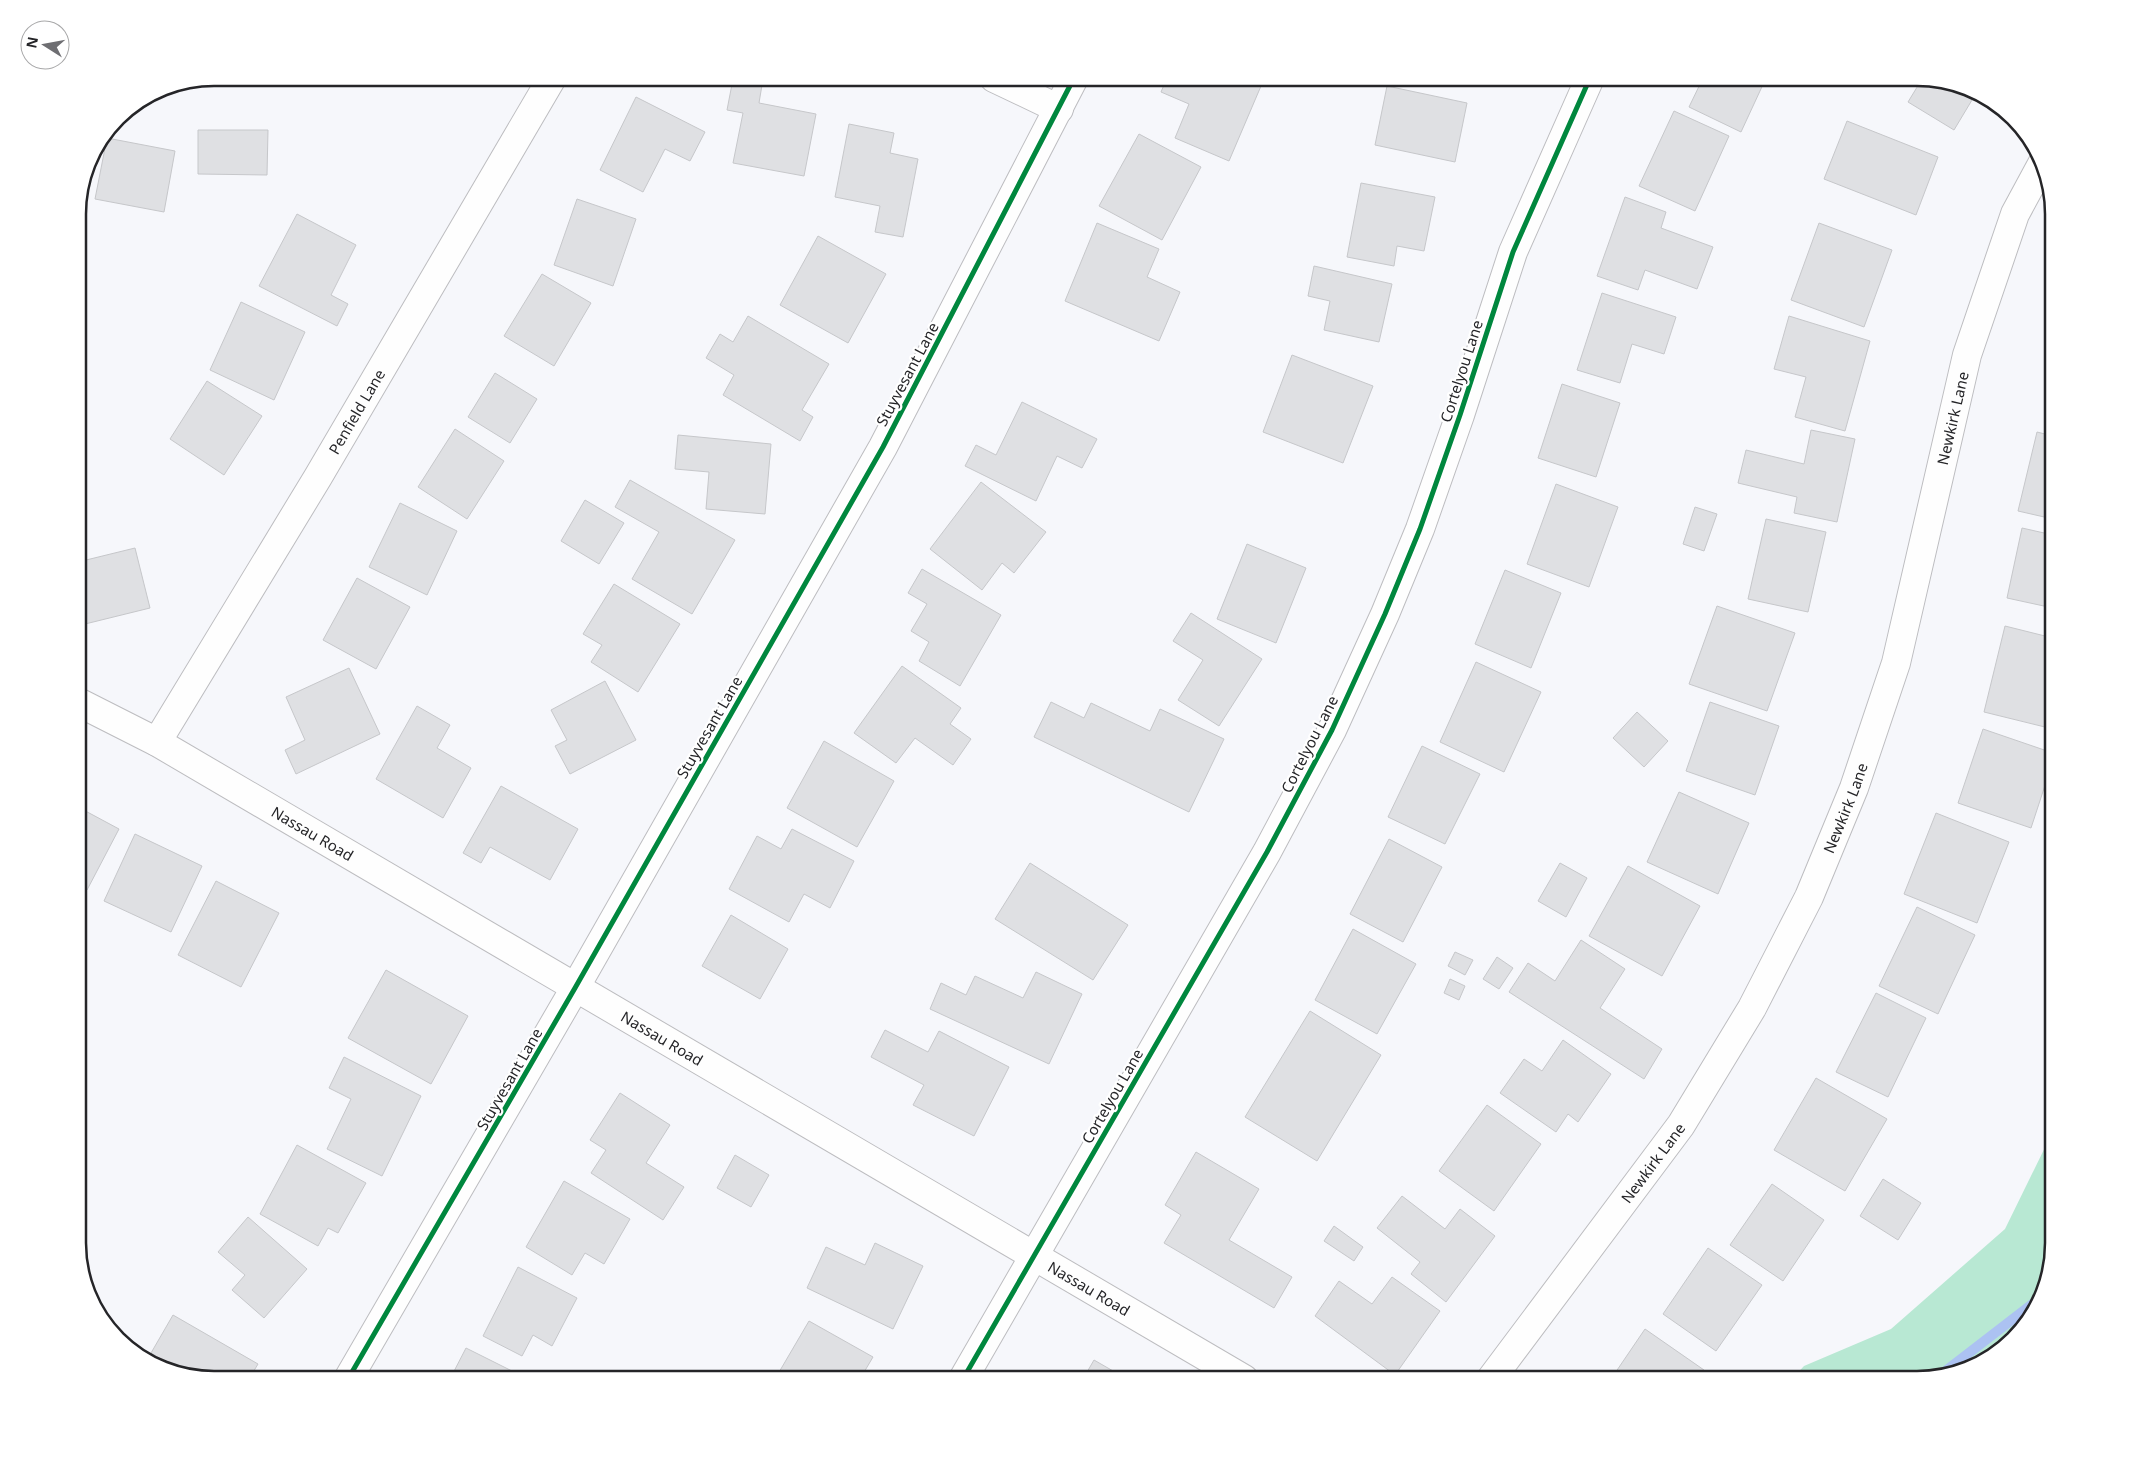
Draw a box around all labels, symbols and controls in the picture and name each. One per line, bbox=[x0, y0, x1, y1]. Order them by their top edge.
north arrow bbox=[20, 20, 70, 70]
text: N bbox=[21, 35, 42, 50]
street label: Cortelyou Lane bbox=[1435, 317, 1487, 425]
street label: Stuyvesant Lane bbox=[871, 319, 943, 429]
street label: Penfield Lane bbox=[324, 365, 389, 458]
street label: Newkirk Lane bbox=[1932, 369, 1973, 467]
street label: Stuyvesant Lane bbox=[672, 672, 746, 782]
street label: Cortelyou Lane bbox=[1276, 692, 1342, 796]
street label: Newkirk Lane bbox=[1818, 760, 1872, 856]
street label: Nassau Road bbox=[268, 801, 357, 865]
street label: Nassau Road bbox=[617, 1006, 707, 1070]
street label: Stuyvesant Lane bbox=[472, 1024, 546, 1134]
street label: Cortelyou Lane bbox=[1077, 1045, 1147, 1147]
street label: Newkirk Lane bbox=[1616, 1119, 1689, 1207]
street label: Nassau Road bbox=[1044, 1256, 1134, 1320]

